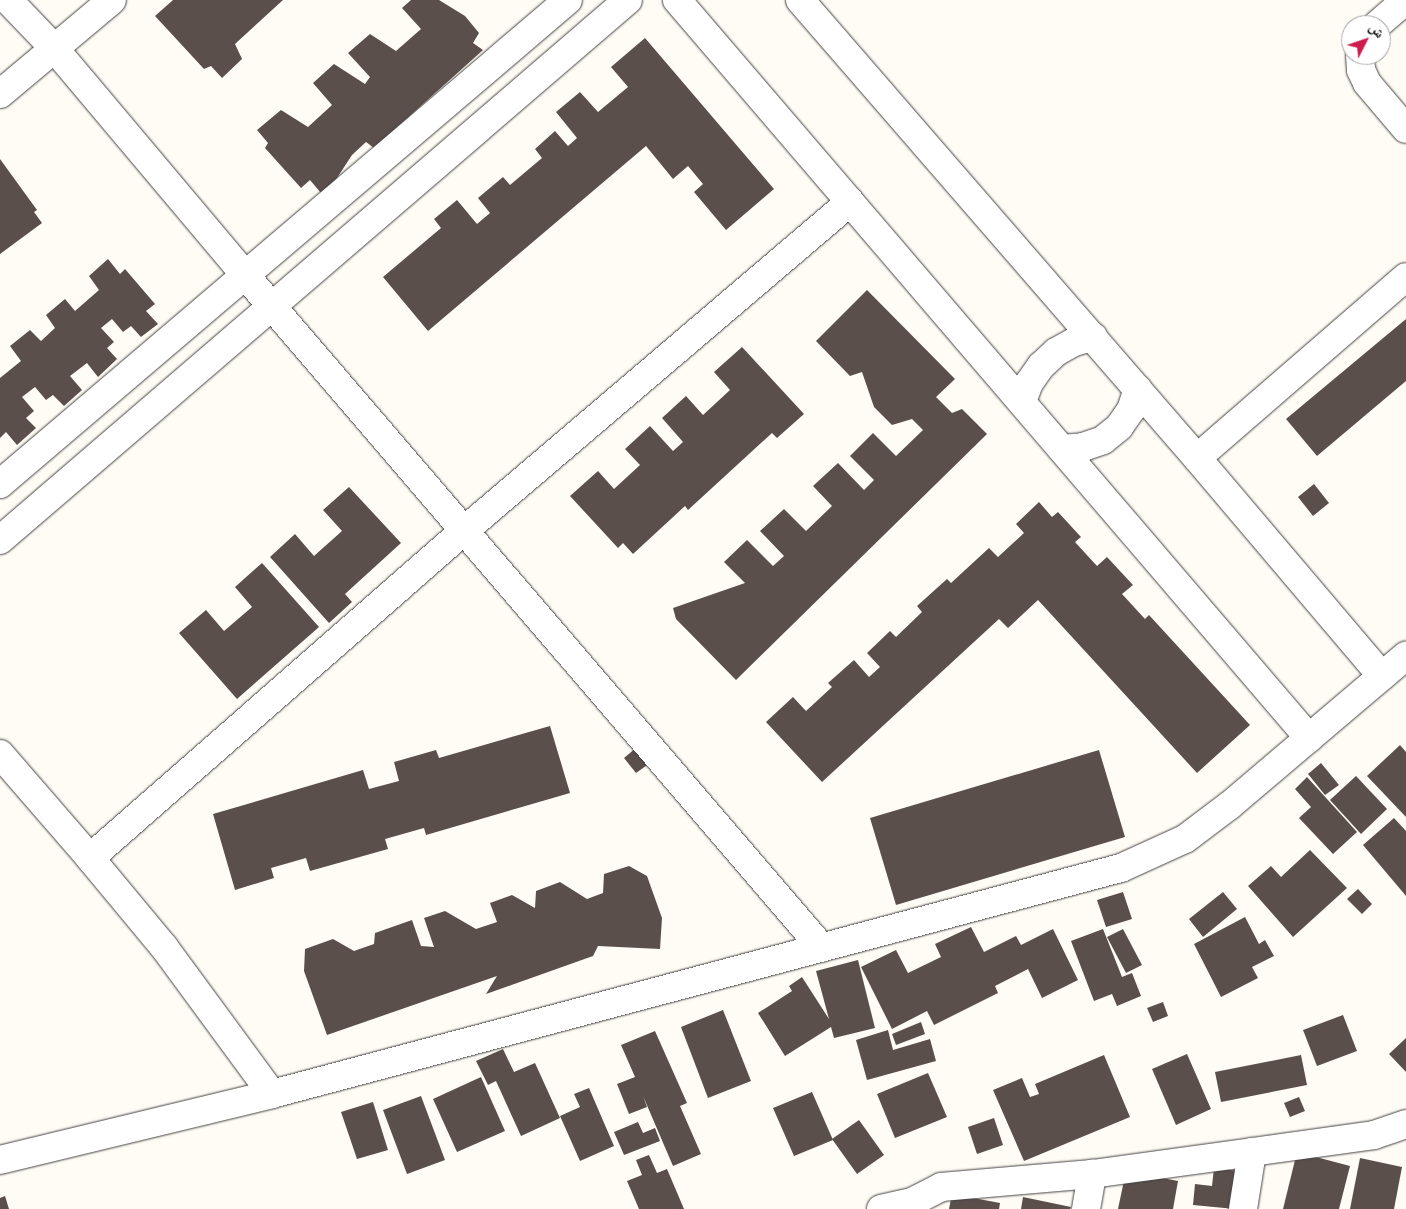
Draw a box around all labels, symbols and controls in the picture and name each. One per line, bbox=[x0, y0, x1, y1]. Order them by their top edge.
north arrow bbox=[1341, 15, 1391, 65]
text: ش bbox=[1366, 20, 1387, 41]

